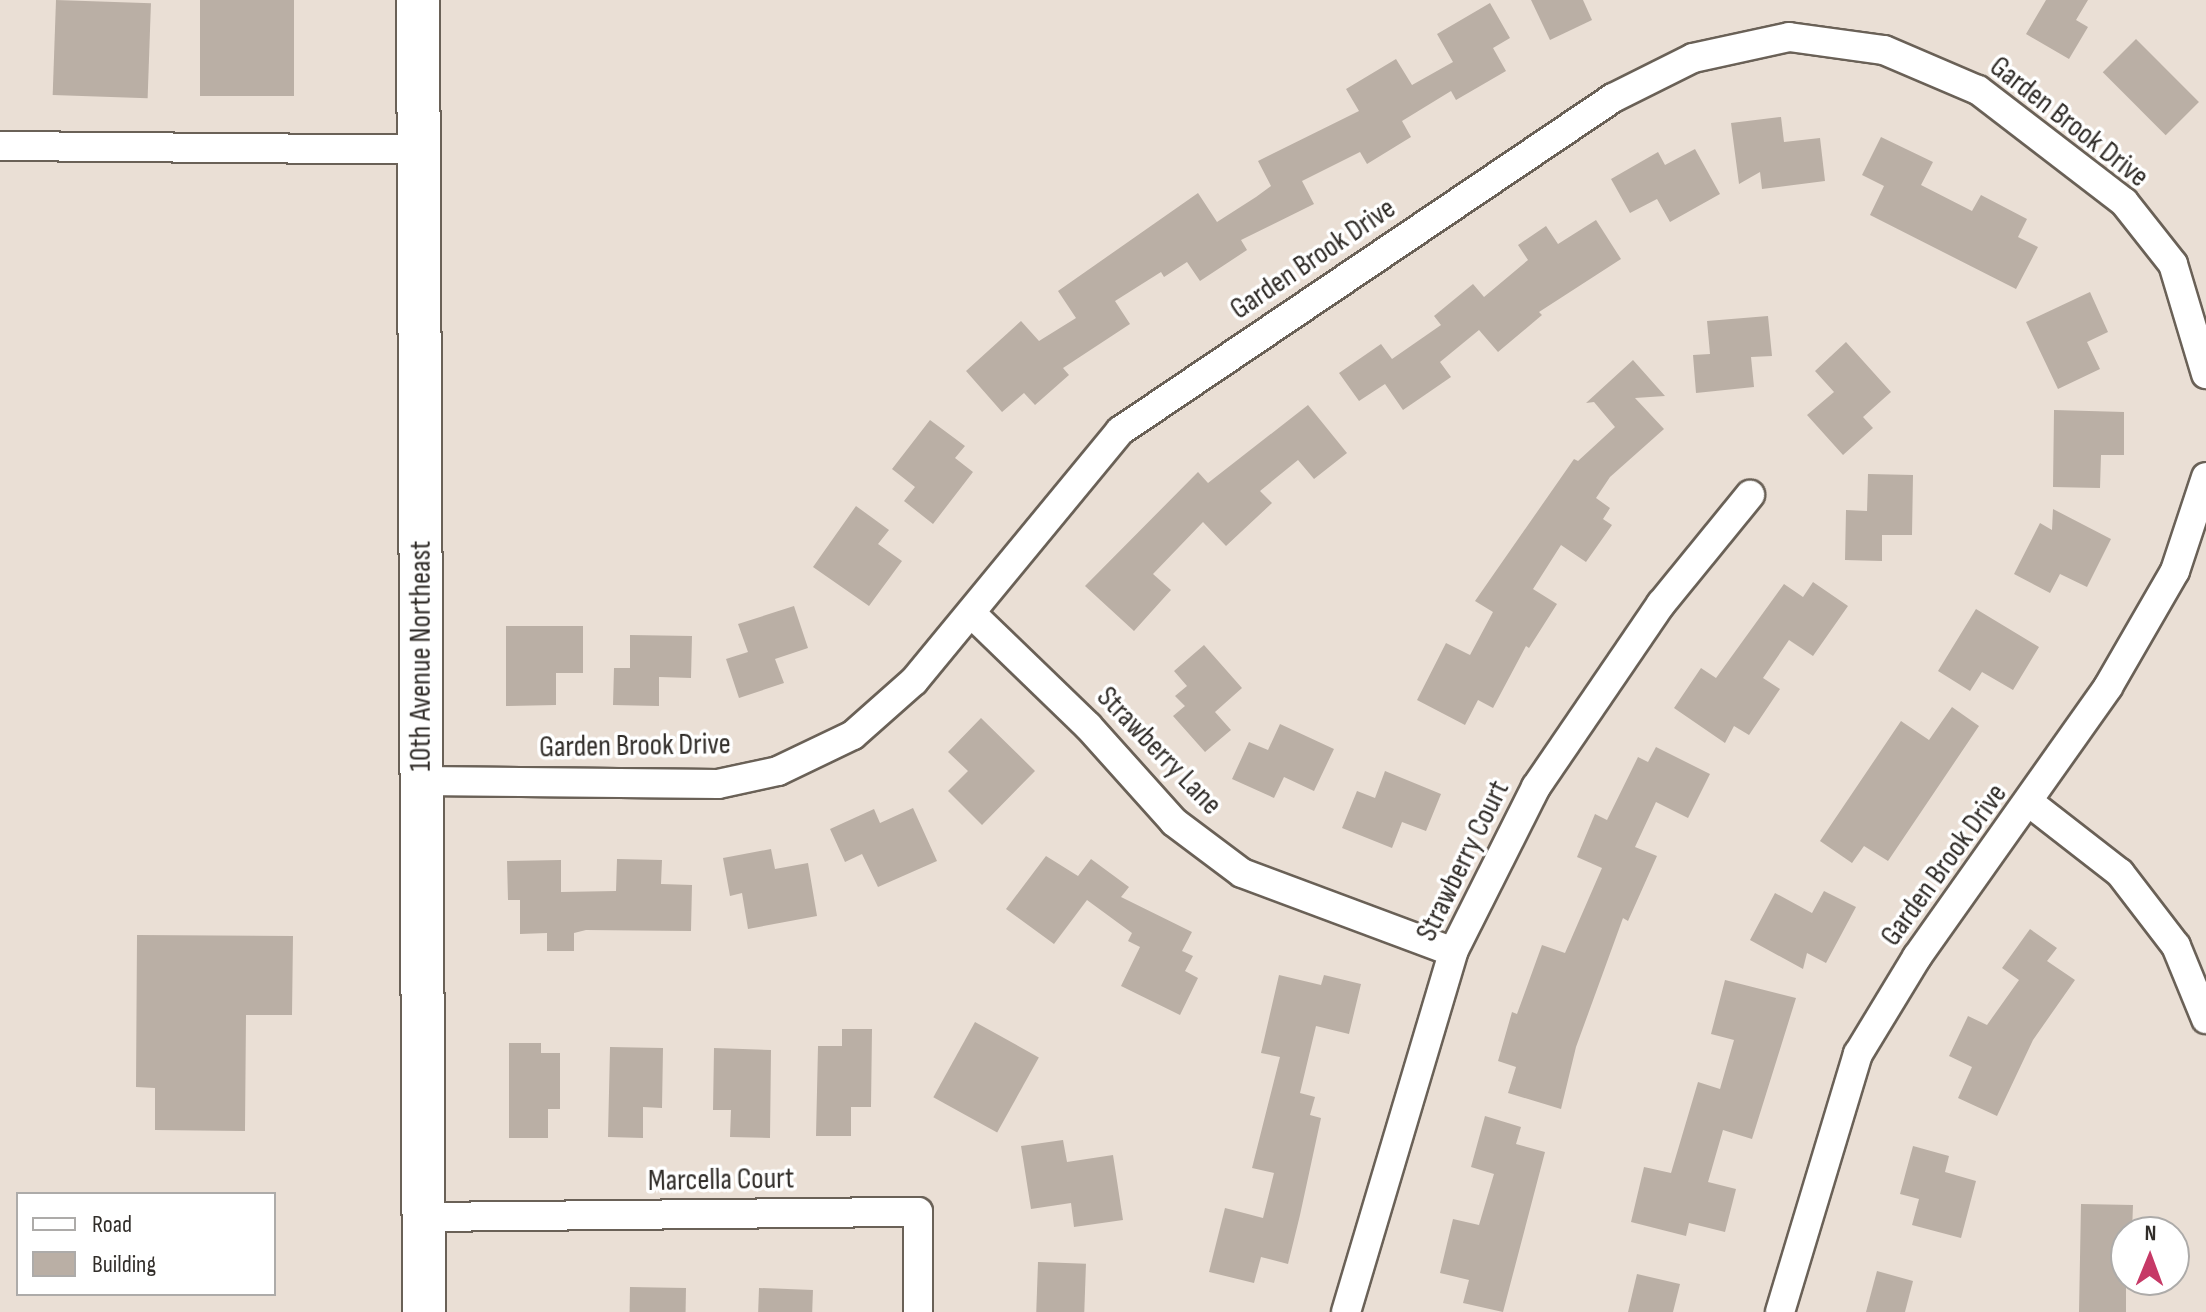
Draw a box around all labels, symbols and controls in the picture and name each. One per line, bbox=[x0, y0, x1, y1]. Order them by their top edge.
street label: Garden Brook Drive bbox=[1982, 49, 2156, 195]
street label: Garden Brook Drive bbox=[1223, 190, 1403, 328]
street label: 10th Avenue Northeast bbox=[403, 541, 439, 771]
street label: Strawberry Lane bbox=[1089, 679, 1229, 823]
street label: Garden Brook Drive bbox=[539, 726, 731, 766]
street label: Strawberry Court bbox=[1409, 775, 1517, 947]
street label: Garden Brook Drive bbox=[1873, 777, 2015, 953]
street label: Marcella Court bbox=[648, 1161, 794, 1199]
legend bbox=[16, 1192, 276, 1296]
text: Road bbox=[92, 1210, 132, 1239]
north arrow bbox=[2110, 1216, 2190, 1296]
text: N bbox=[2144, 1220, 2157, 1247]
text: Building bbox=[92, 1250, 156, 1279]

